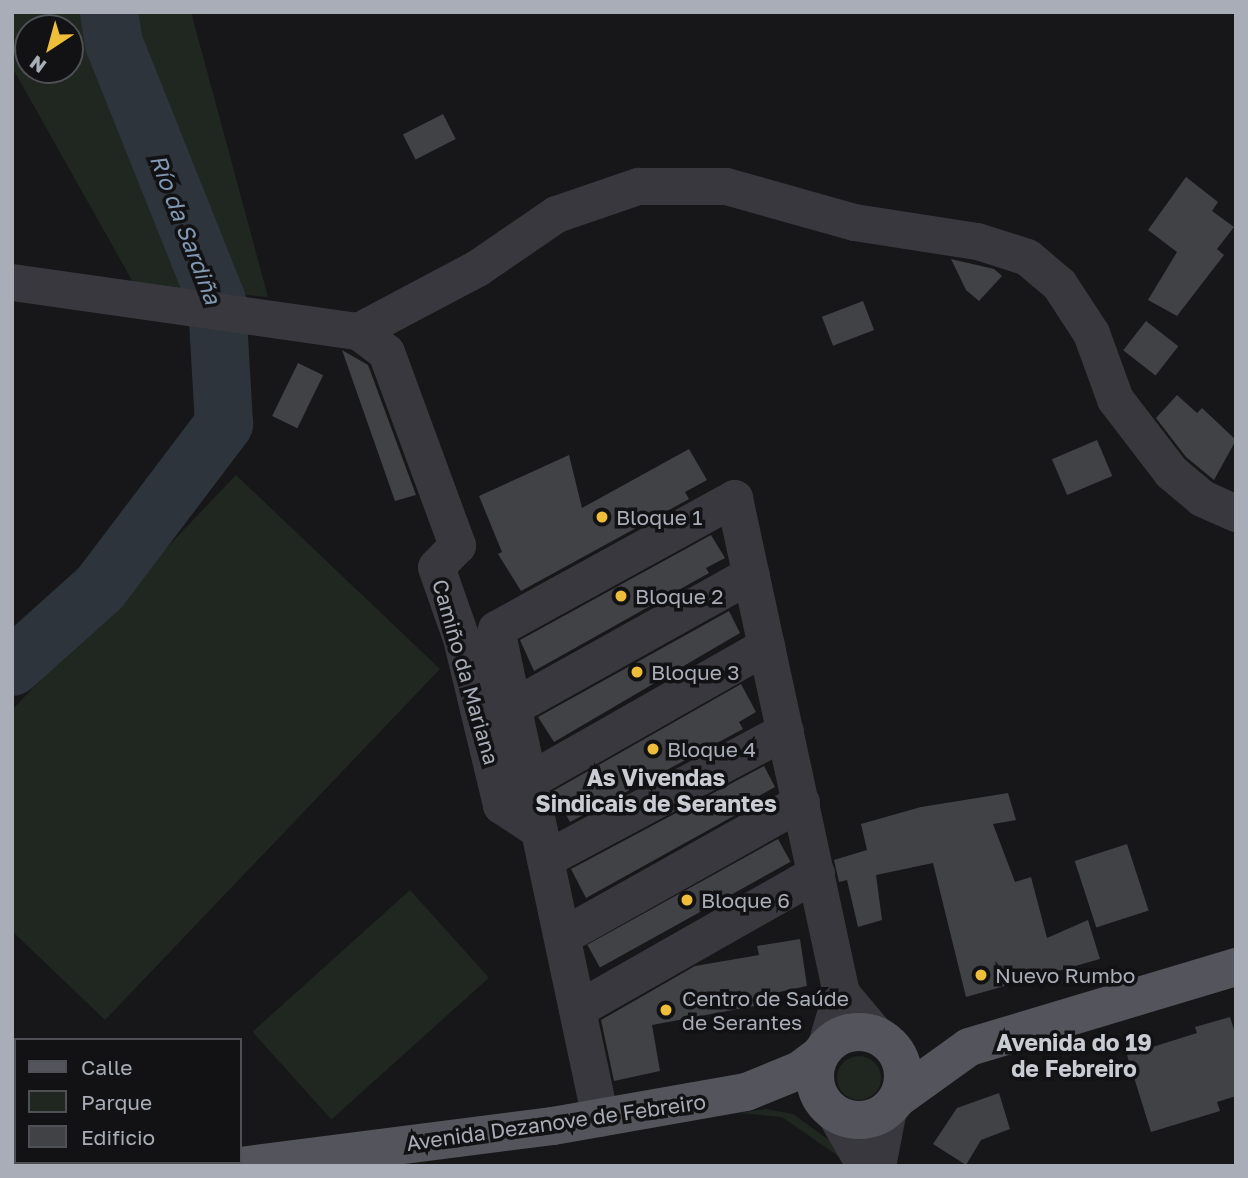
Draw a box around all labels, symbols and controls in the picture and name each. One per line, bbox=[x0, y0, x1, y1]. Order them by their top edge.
north arrow bbox=[14, 14, 84, 84]
text: N bbox=[25, 51, 50, 78]
water label: Río da Sardiña bbox=[145, 150, 227, 308]
place label: Bloque 1 bbox=[616, 504, 702, 530]
marker: Bloque 1 bbox=[594, 509, 610, 525]
street label: Camiño da Mariana bbox=[427, 576, 505, 768]
place label: Bloque 2 bbox=[635, 583, 723, 609]
marker: Bloque 2 bbox=[613, 588, 629, 604]
place label: Bloque 3 bbox=[651, 659, 740, 685]
marker: Bloque 3 bbox=[629, 664, 645, 680]
place label: Bloque 4 bbox=[667, 736, 756, 762]
marker: Bloque 4 bbox=[645, 741, 661, 757]
district label: As Vivendas Sindicais de Serantes bbox=[535, 763, 777, 817]
place label: Bloque 6 bbox=[701, 887, 790, 913]
marker: Bloque 6 bbox=[679, 892, 695, 908]
place label: Nuevo Rumbo bbox=[995, 962, 1135, 988]
marker: Nuevo Rumbo bbox=[973, 967, 989, 983]
place label: Centro de Saúde de Serantes bbox=[682, 985, 849, 1035]
marker: Centro de Saúde de Serantes bbox=[656, 1000, 676, 1020]
district label: Avenida do 19 de Febreiro bbox=[996, 1028, 1152, 1082]
legend bbox=[14, 1038, 242, 1164]
text: Calle bbox=[81, 1054, 133, 1080]
street label: Avenida Dezanove de Febreiro bbox=[405, 1088, 707, 1156]
text: Parque bbox=[81, 1089, 152, 1115]
text: Edificio bbox=[81, 1124, 155, 1150]

